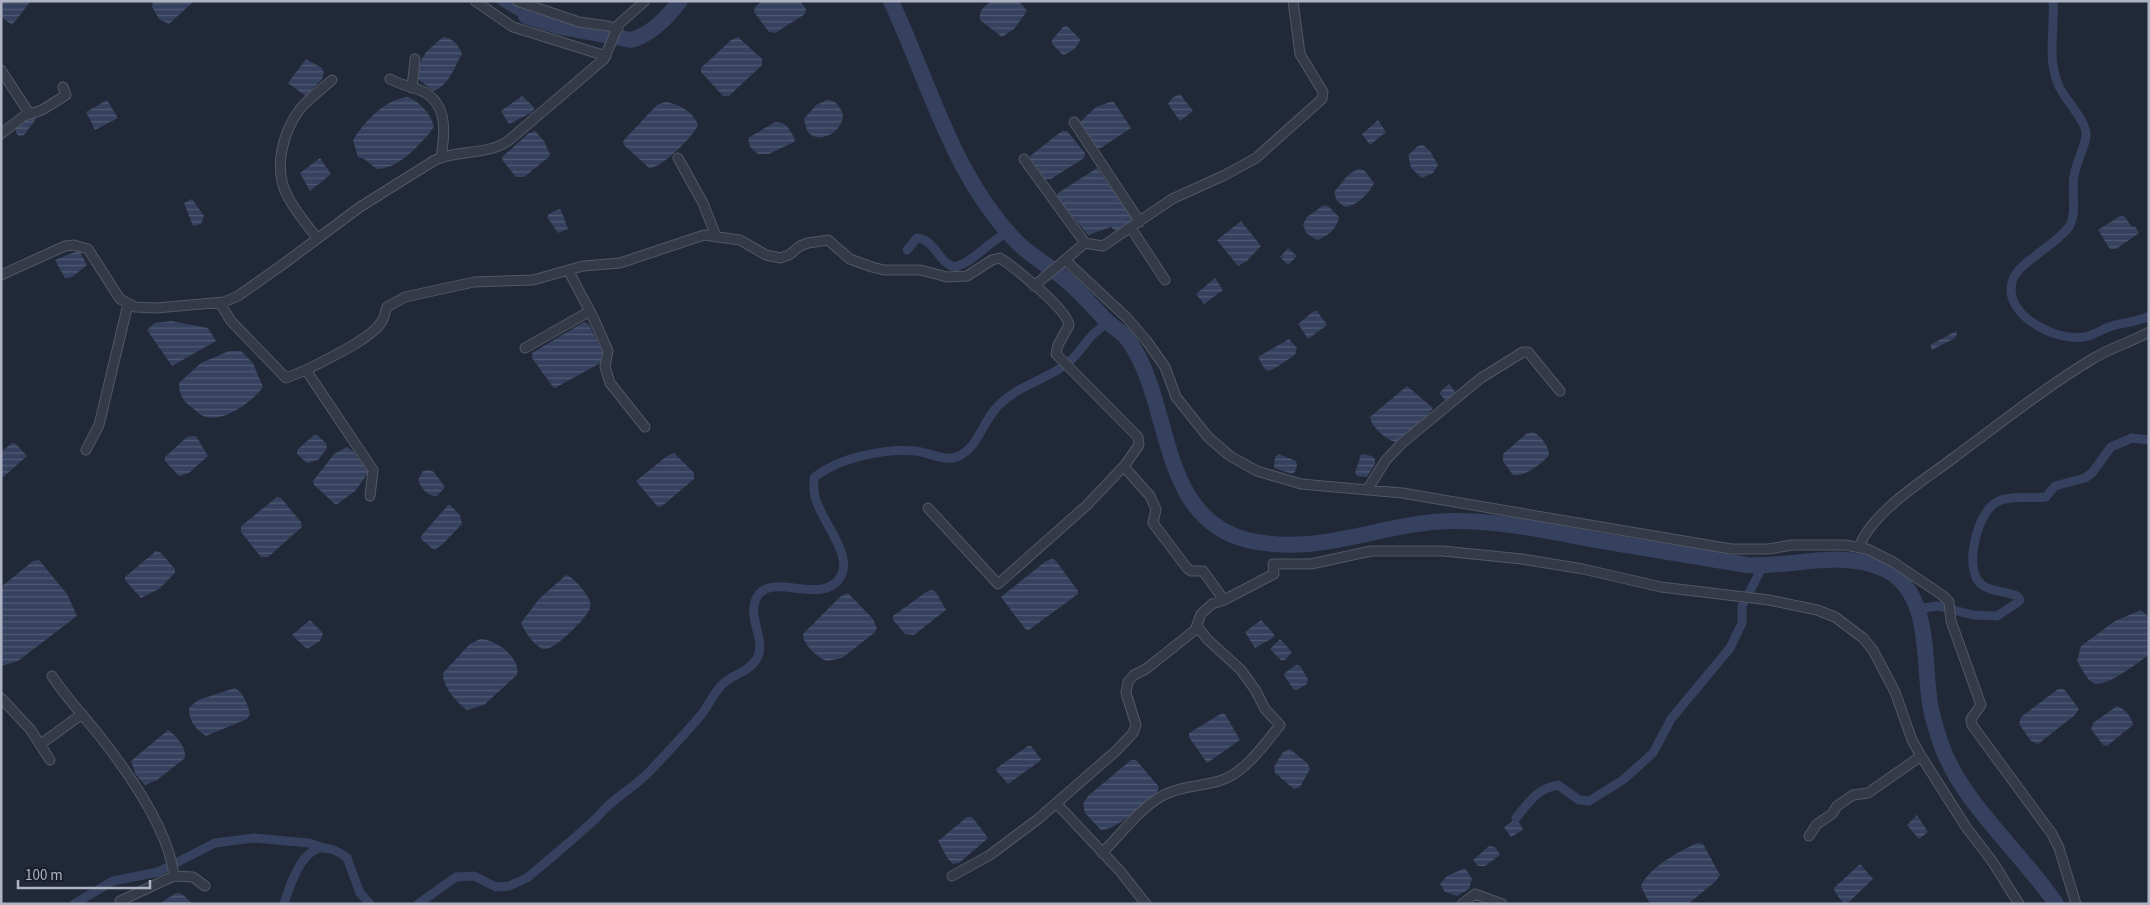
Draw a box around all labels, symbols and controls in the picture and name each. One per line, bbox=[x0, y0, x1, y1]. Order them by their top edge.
scale bar bbox=[18, 858, 150, 890]
text: 100 m bbox=[25, 865, 63, 886]

